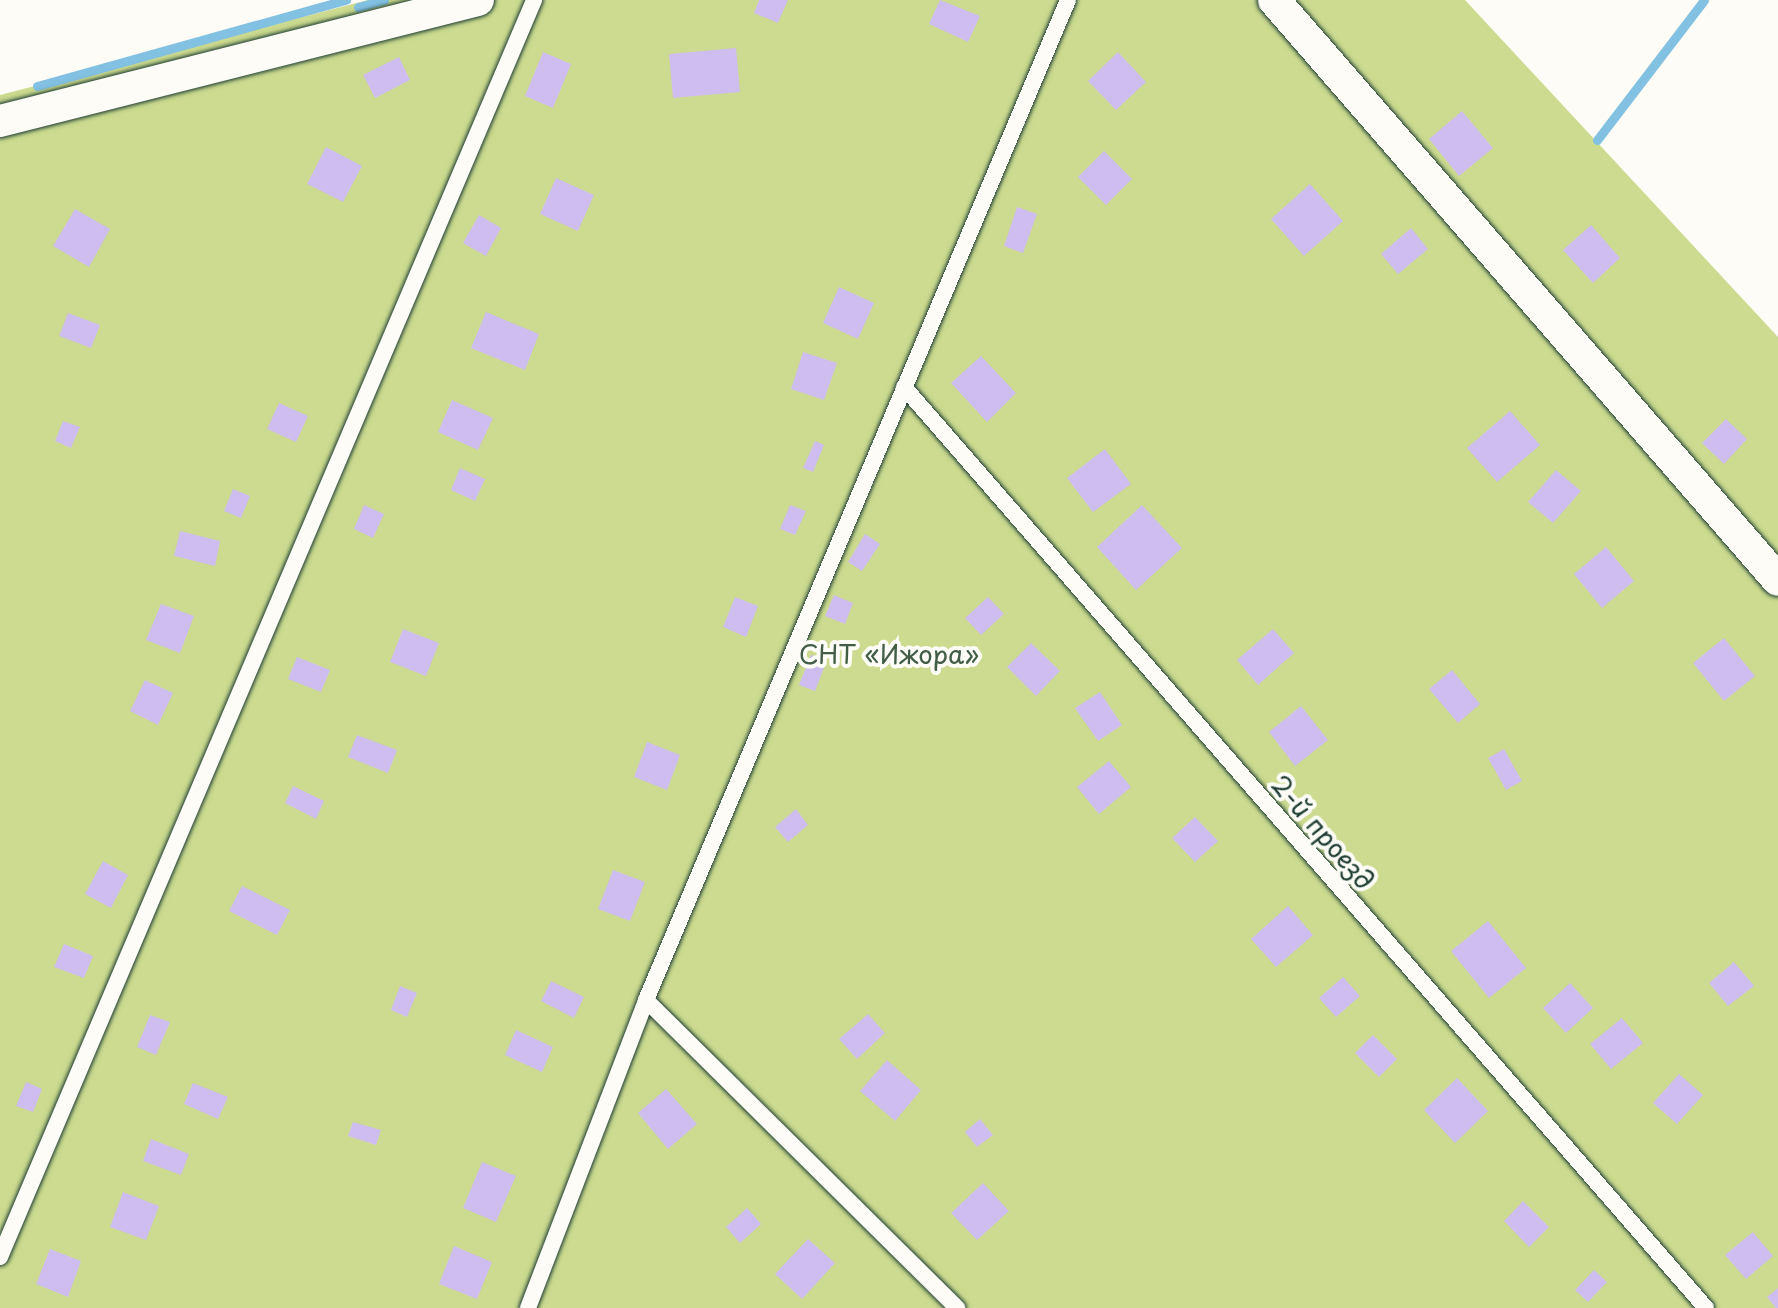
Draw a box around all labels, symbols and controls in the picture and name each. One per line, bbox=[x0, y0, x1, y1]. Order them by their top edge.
park label: СНТ «Ижора» bbox=[799, 638, 979, 670]
street label: 2-й проезд bbox=[1265, 768, 1381, 896]

